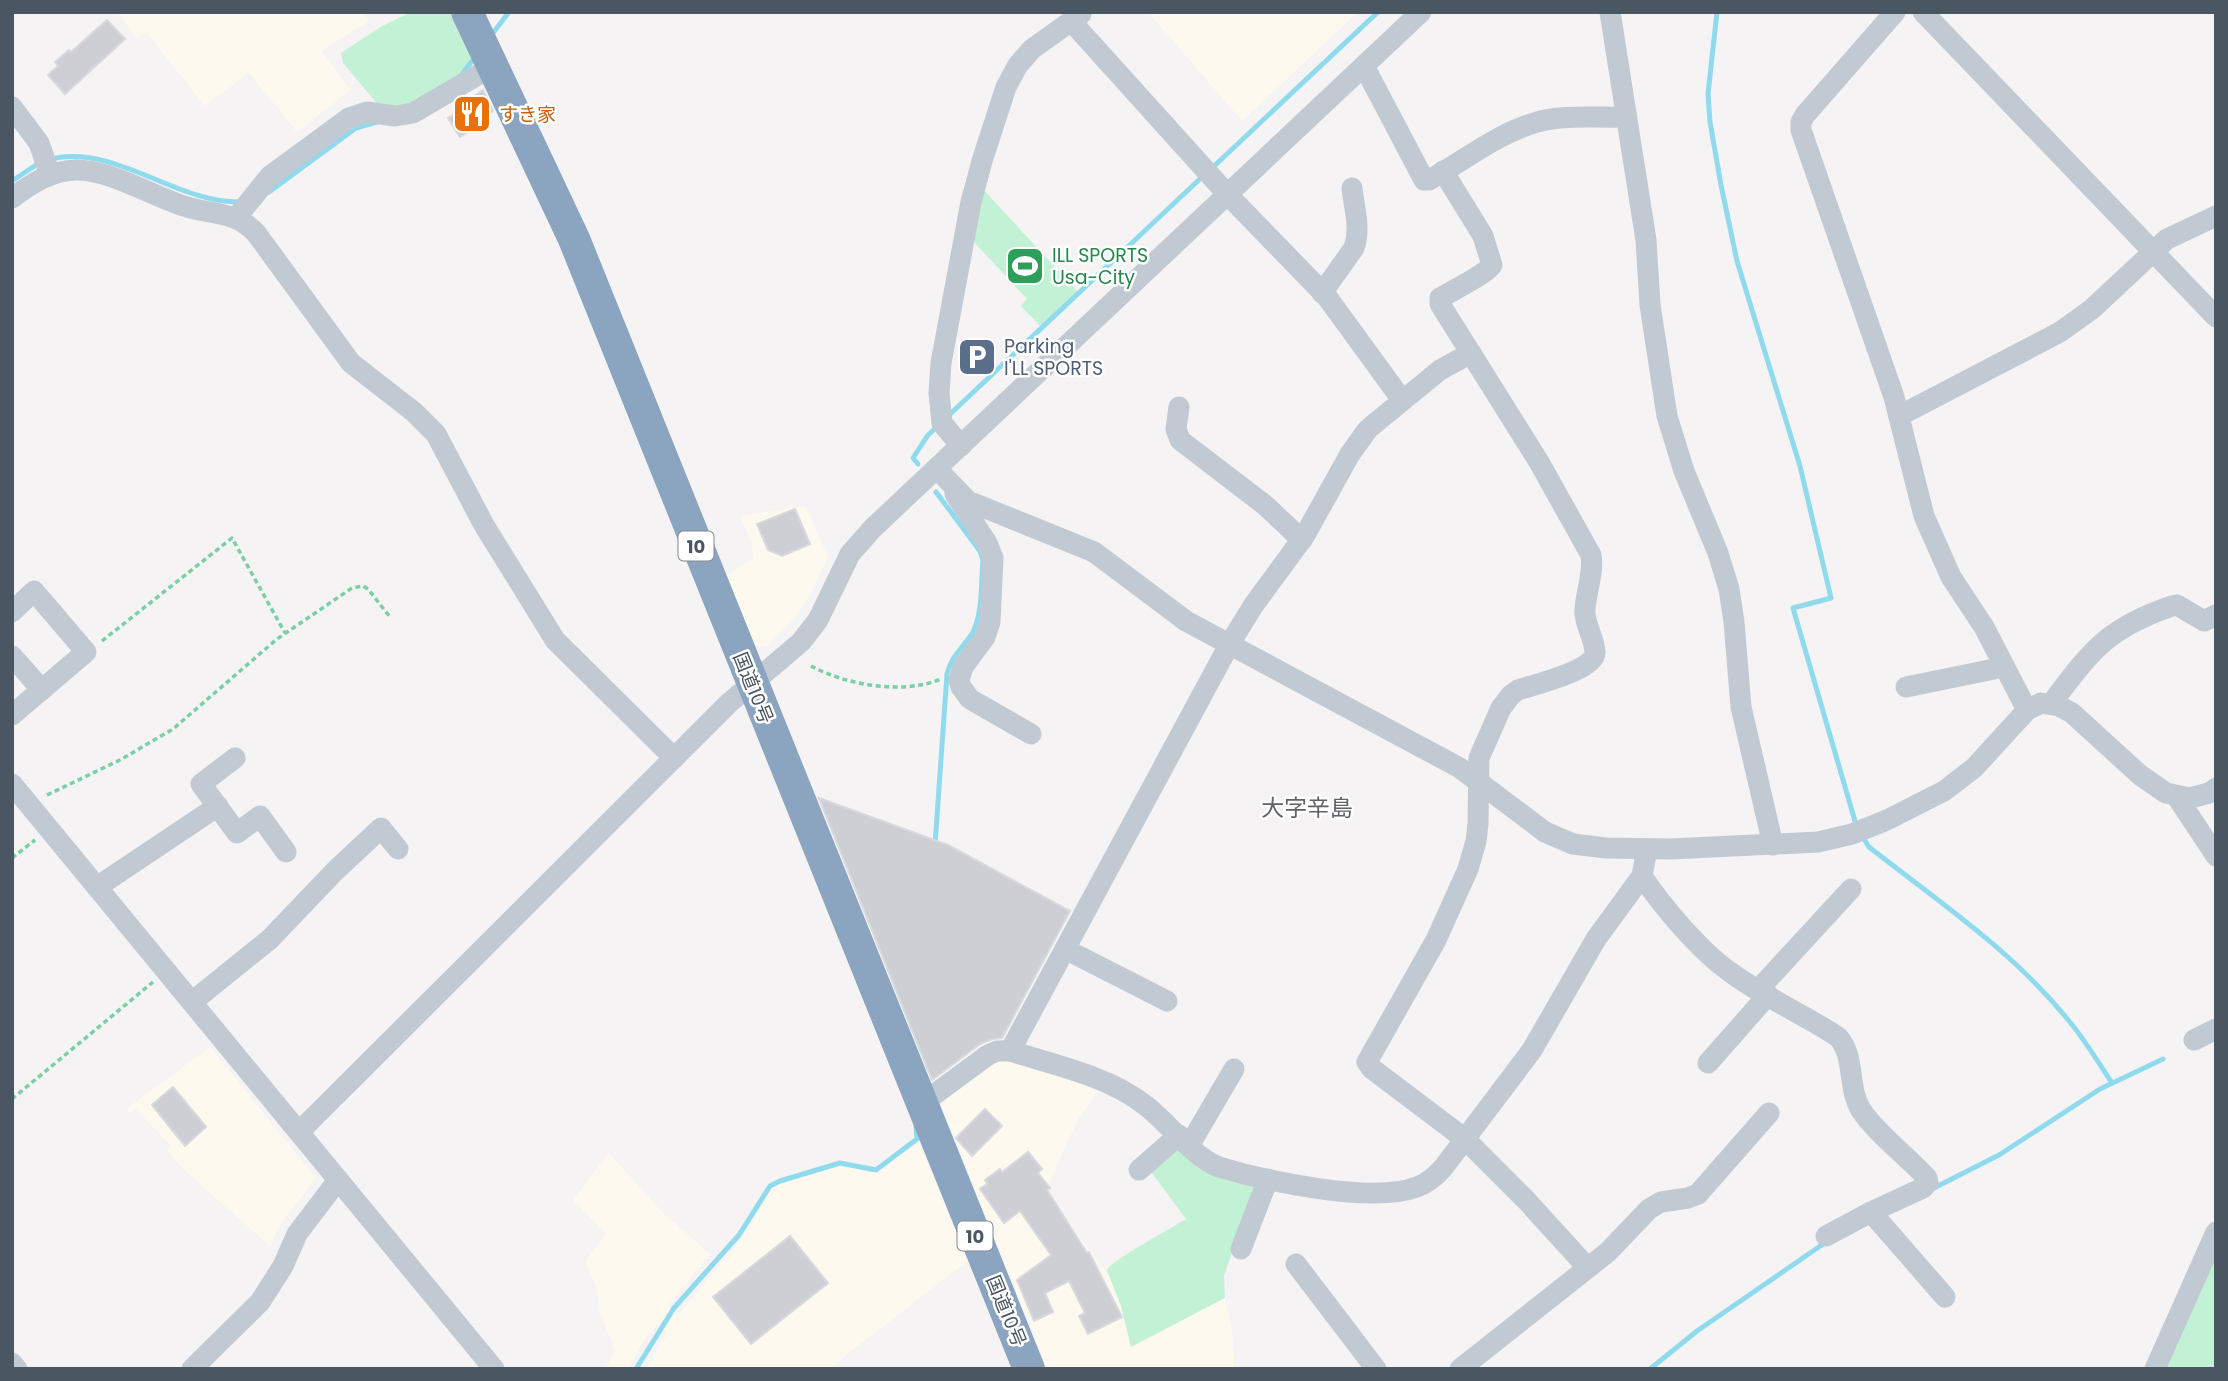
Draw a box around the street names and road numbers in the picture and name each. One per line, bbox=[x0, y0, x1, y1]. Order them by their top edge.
road number: 10 bbox=[678, 532, 714, 560]
street label: 国道10号 bbox=[726, 648, 780, 728]
road number: 10 bbox=[958, 1222, 992, 1251]
street label: 国道10号 bbox=[979, 1271, 1033, 1351]

